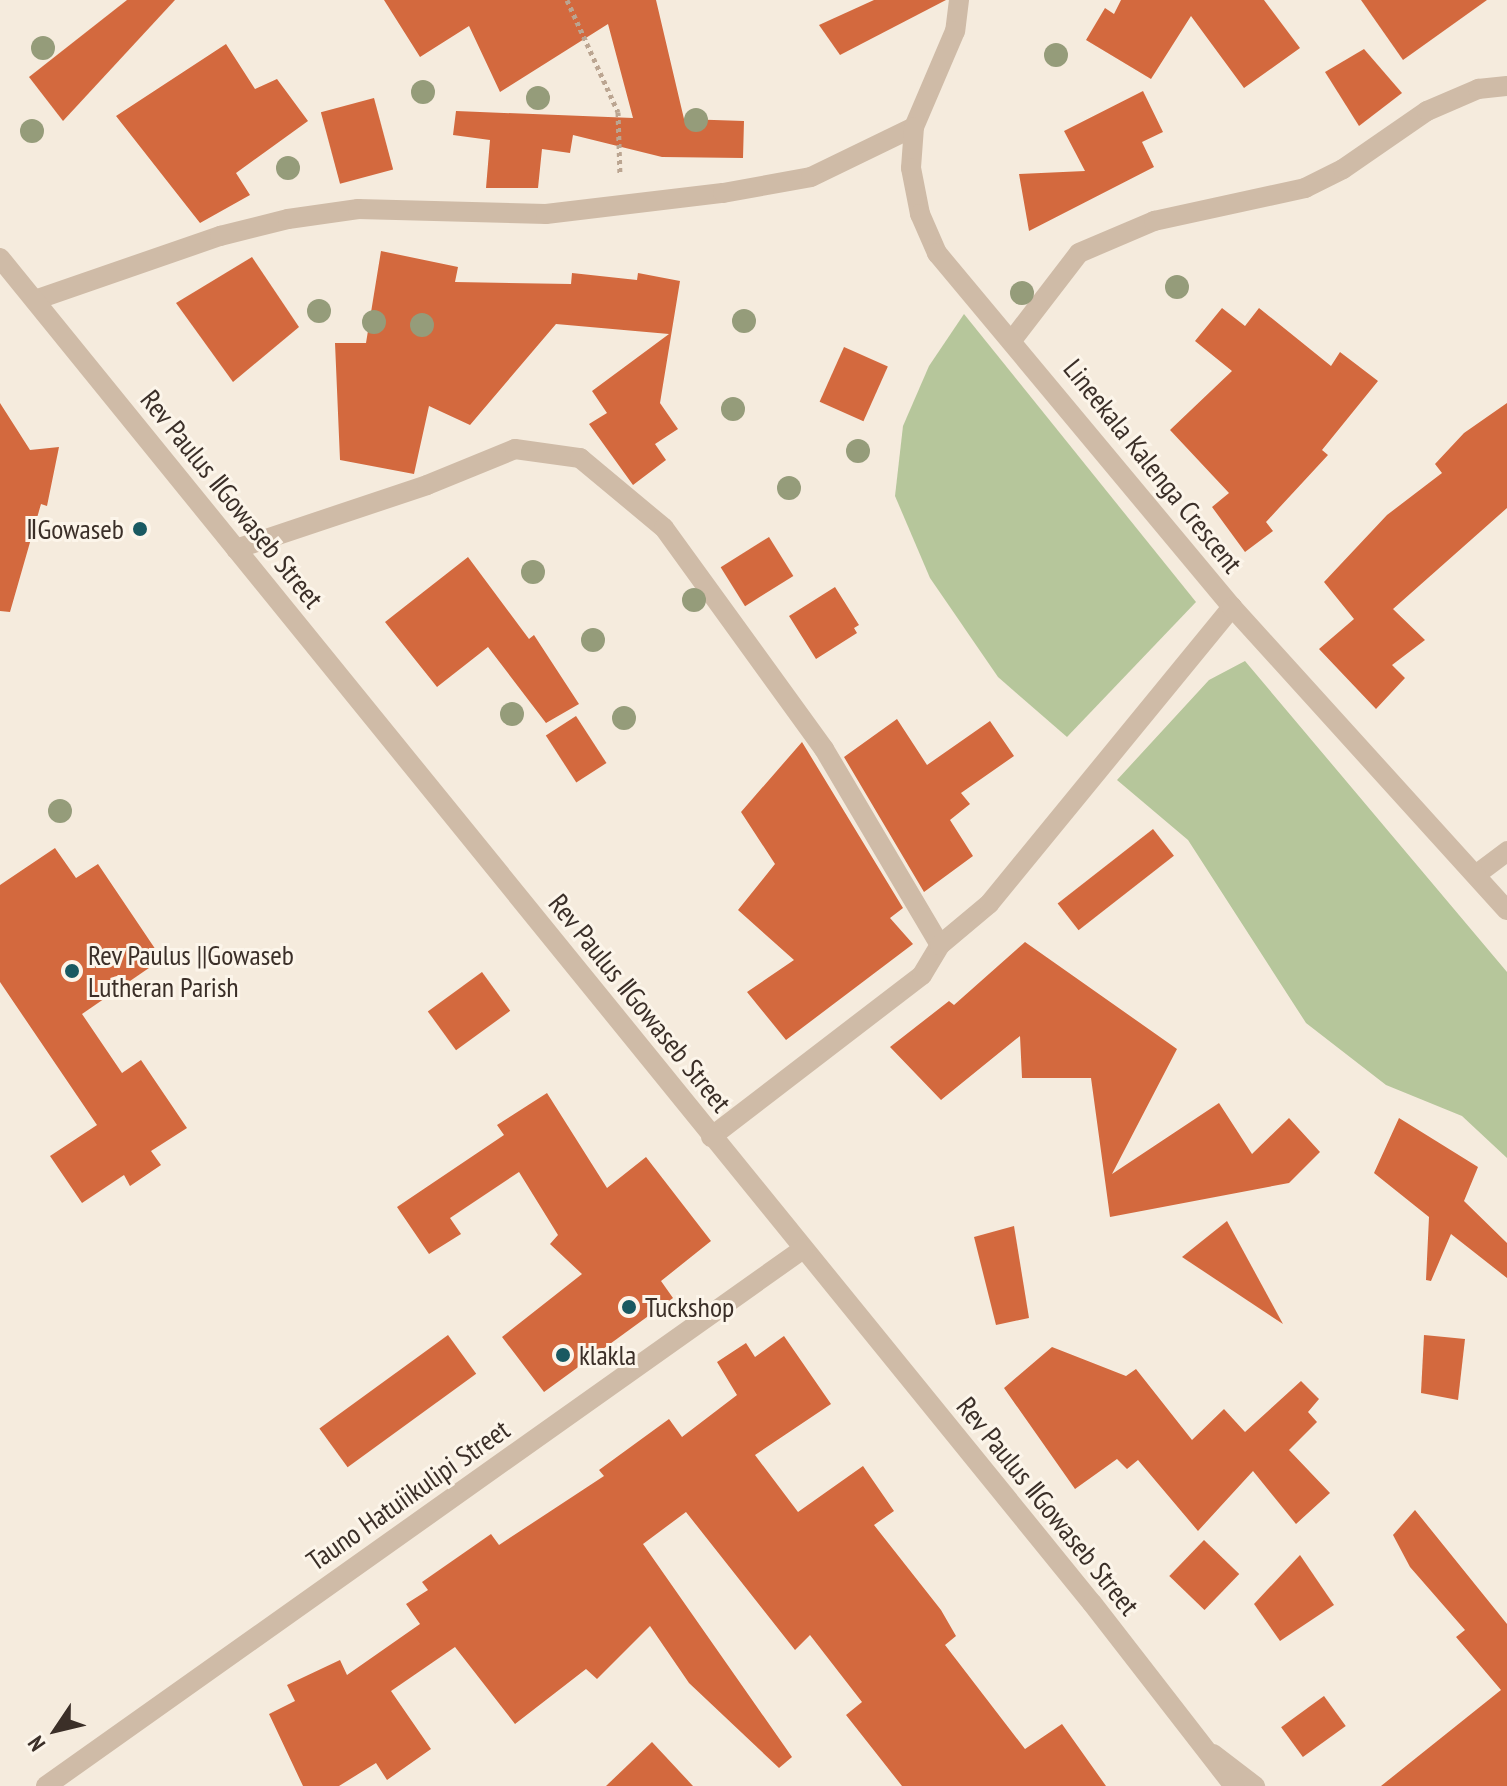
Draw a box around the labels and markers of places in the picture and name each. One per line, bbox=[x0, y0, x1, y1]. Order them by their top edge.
place label: ǁGowaseb bbox=[26, 512, 124, 546]
marker: ǁGowaseb bbox=[131, 520, 149, 538]
place label: Rev Paulus ||Gowaseb Lutheran Parish bbox=[88, 938, 295, 1004]
marker: Rev Paulus ||Gowaseb Lutheran Parish bbox=[63, 962, 81, 980]
place label: Tuckshop bbox=[645, 1290, 734, 1324]
marker: Tuckshop bbox=[620, 1298, 638, 1316]
place label: klakla bbox=[579, 1338, 636, 1372]
marker: klakla bbox=[554, 1346, 572, 1364]

